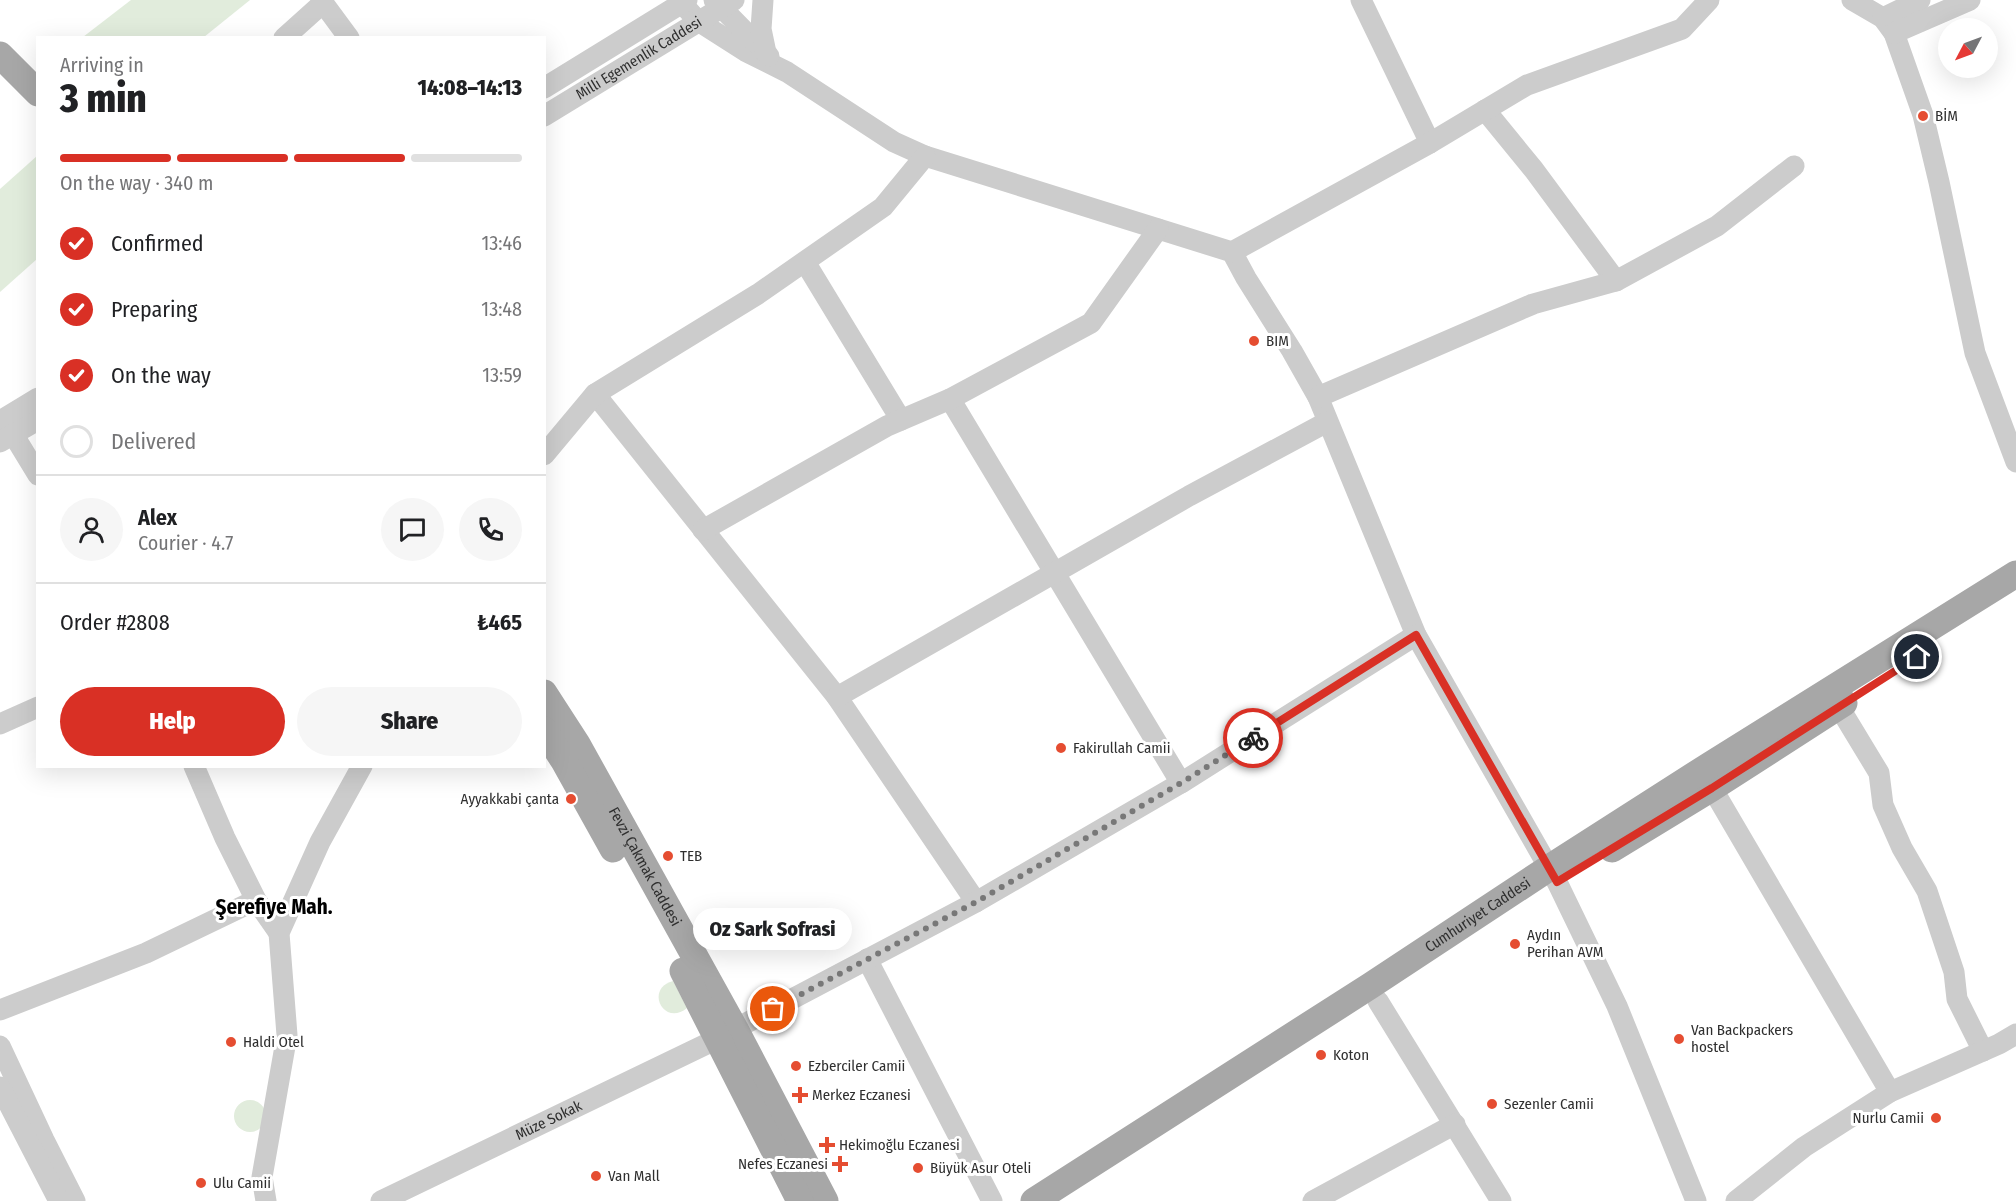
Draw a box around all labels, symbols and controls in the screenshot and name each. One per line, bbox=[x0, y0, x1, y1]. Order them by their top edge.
street label: Milli Egemenlik Caddesi bbox=[572, 13, 705, 103]
north arrow bbox=[1938, 18, 1998, 78]
map controls bbox=[1938, 18, 1998, 78]
text: Arriving in bbox=[60, 53, 144, 77]
text: 14:08–14:13 bbox=[417, 74, 522, 101]
text: 3 min bbox=[60, 76, 147, 122]
place label: BİM bbox=[1935, 107, 1958, 125]
marker: BİM bbox=[1916, 109, 1930, 123]
text: On the way · 340 m bbox=[60, 171, 213, 195]
icon: check bbox=[60, 227, 93, 260]
text: Confirmed bbox=[111, 230, 204, 257]
text: 13:46 bbox=[481, 231, 522, 255]
icon: check bbox=[60, 293, 93, 326]
text: Preparing bbox=[111, 296, 197, 323]
text: 13:48 bbox=[481, 297, 522, 321]
place label: BIM bbox=[1266, 332, 1289, 350]
marker: BIM bbox=[1247, 334, 1261, 348]
icon: check bbox=[60, 359, 93, 392]
text: On the way bbox=[111, 362, 211, 389]
text: 13:59 bbox=[482, 363, 522, 387]
text: Delivered bbox=[111, 428, 196, 455]
button: person bbox=[60, 498, 123, 561]
button: chat bbox=[381, 498, 444, 561]
button: phone bbox=[459, 498, 522, 561]
text: Alex bbox=[138, 504, 177, 531]
text: Courier · 4.7 bbox=[138, 531, 233, 555]
text: Order #2808 bbox=[60, 609, 170, 636]
text: ₺465 bbox=[477, 609, 522, 636]
pin bbox=[1891, 631, 1942, 682]
icon: home bbox=[1900, 640, 1933, 673]
button: Help bbox=[60, 687, 285, 756]
button: Share bbox=[297, 687, 522, 756]
courier bbox=[1223, 708, 1283, 768]
icon: bike bbox=[1237, 722, 1270, 755]
place label: Fakirullah Camii bbox=[1073, 739, 1170, 757]
marker: Fakirullah Camii bbox=[1054, 741, 1068, 755]
place label: Ayyakkabi çanta bbox=[461, 790, 559, 808]
marker: Ayyakkabi çanta bbox=[564, 792, 578, 806]
street label: Fevzi Çakmak Caddesi bbox=[605, 804, 685, 929]
place label: TEB bbox=[680, 847, 702, 865]
marker: TEB bbox=[661, 849, 675, 863]
street label: Cumhuriyet Caddesi bbox=[1422, 874, 1534, 956]
district label: Şerefiye Mah. bbox=[215, 894, 333, 920]
callout: Oz Sark Sofrasi bbox=[694, 907, 852, 949]
text: Oz Sark Sofrasi bbox=[709, 917, 836, 941]
place label: Aydın Perihan AVM bbox=[1527, 926, 1603, 961]
marker: Aydın Perihan AVM bbox=[1508, 937, 1522, 951]
pin bbox=[747, 983, 798, 1034]
icon: bag bbox=[756, 992, 789, 1025]
place label: Van Backpackers hostel bbox=[1691, 1021, 1793, 1056]
marker: Van Backpackers hostel bbox=[1672, 1032, 1686, 1046]
place label: Haldi Otel bbox=[243, 1033, 304, 1051]
marker: Haldi Otel bbox=[224, 1035, 238, 1049]
place label: Koton bbox=[1333, 1046, 1369, 1064]
marker: Koton bbox=[1314, 1048, 1328, 1062]
place label: Ezberciler Camii bbox=[808, 1057, 905, 1075]
marker: Ezberciler Camii bbox=[789, 1059, 803, 1073]
place label: Merkez Eczanesi bbox=[812, 1086, 911, 1104]
marker: Merkez Eczanesi bbox=[793, 1088, 807, 1102]
place label: Sezenler Camii bbox=[1504, 1095, 1594, 1113]
street label: Müze Sokak bbox=[512, 1097, 585, 1144]
marker: Sezenler Camii bbox=[1485, 1097, 1499, 1111]
place label: Nurlu Camii bbox=[1853, 1109, 1924, 1127]
marker: Nurlu Camii bbox=[1929, 1111, 1943, 1125]
place label: Hekimoğlu Eczanesi bbox=[839, 1136, 960, 1154]
marker: Hekimoğlu Eczanesi bbox=[820, 1138, 834, 1152]
place label: Nefes Eczanesi bbox=[738, 1155, 828, 1173]
marker: Nefes Eczanesi bbox=[833, 1157, 847, 1171]
place label: Büyük Asur Oteli bbox=[930, 1159, 1031, 1177]
marker: Büyük Asur Oteli bbox=[911, 1161, 925, 1175]
place label: Van Mall bbox=[608, 1167, 660, 1185]
marker: Van Mall bbox=[589, 1169, 603, 1183]
place label: Ulu Camii bbox=[213, 1174, 271, 1192]
marker: Ulu Camii bbox=[194, 1176, 208, 1190]

